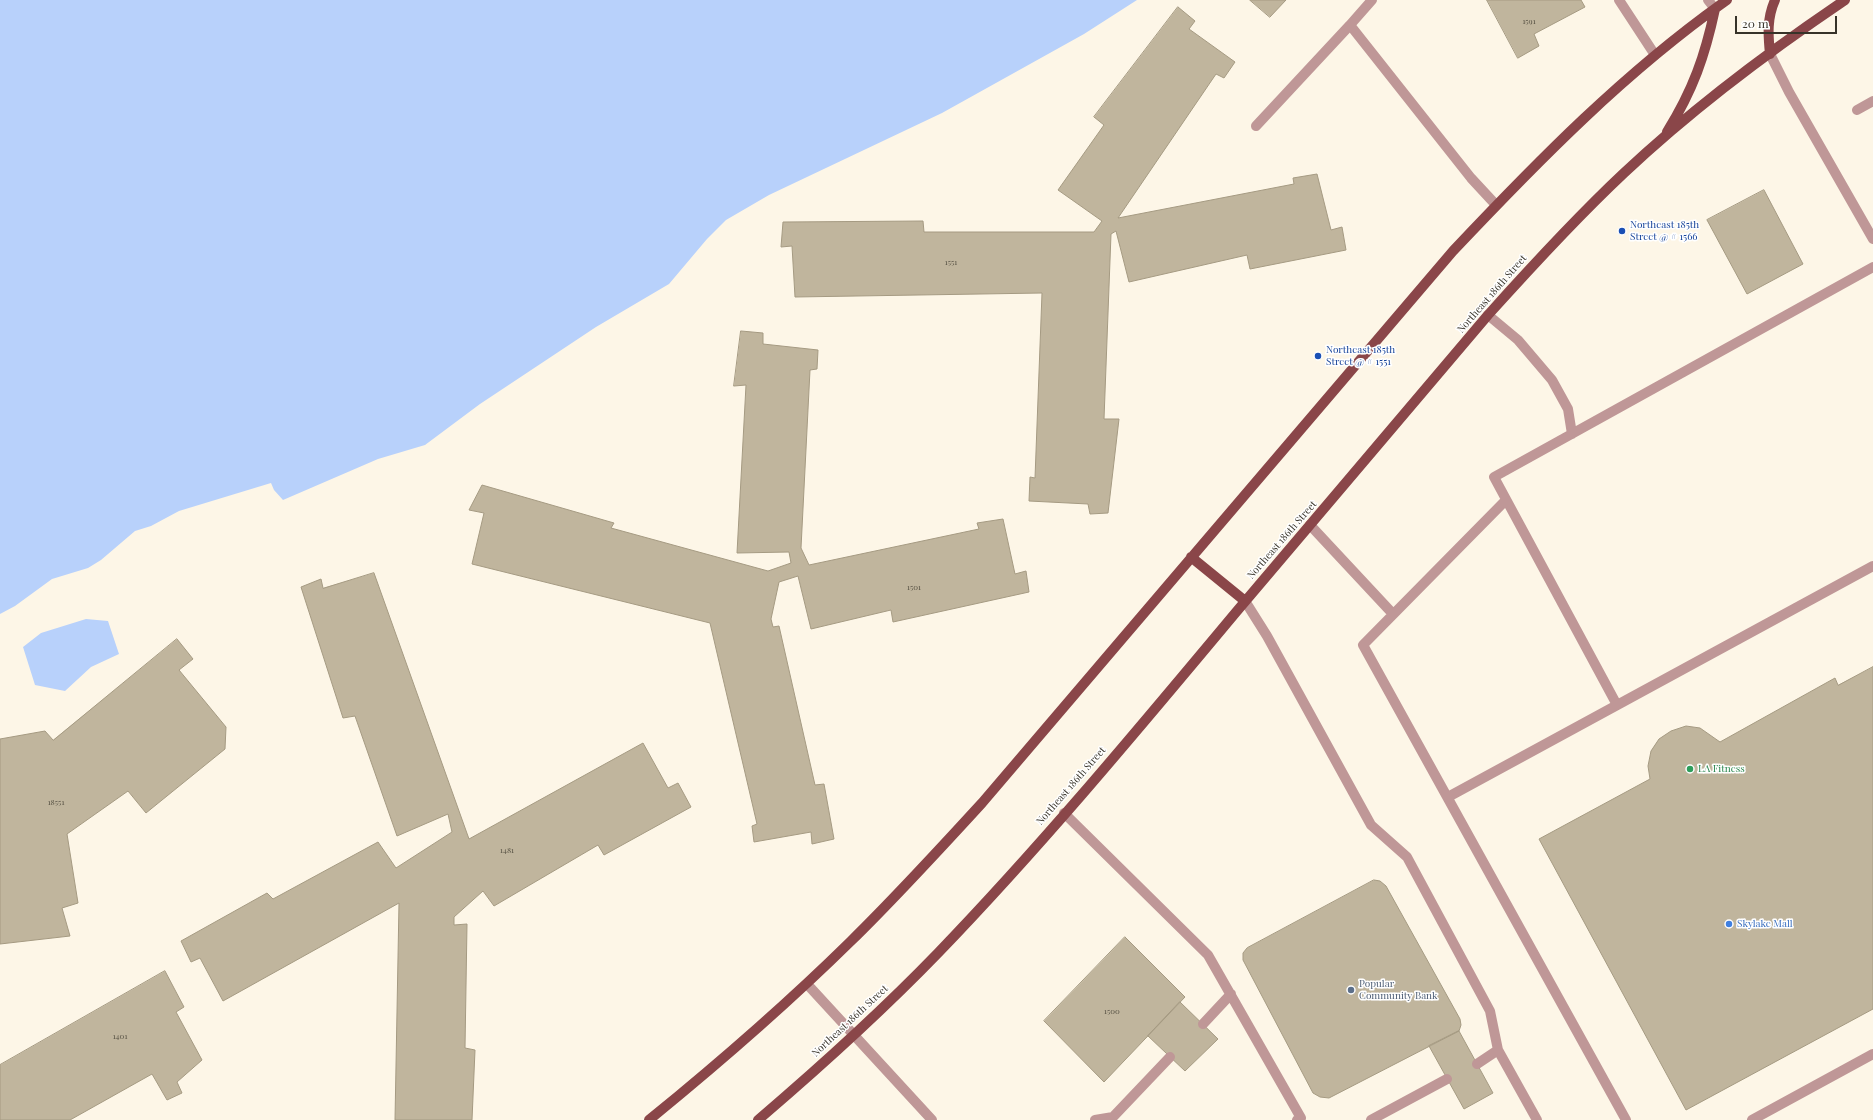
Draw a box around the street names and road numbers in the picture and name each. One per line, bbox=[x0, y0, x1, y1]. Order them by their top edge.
street label: Northeast 186th Street bbox=[1455, 252, 1529, 336]
street label: Northeast 186th Street bbox=[1245, 498, 1319, 582]
street label: Northeast 186th Street bbox=[1034, 744, 1108, 828]
street label: Northeast 186th Street bbox=[809, 983, 891, 1059]

